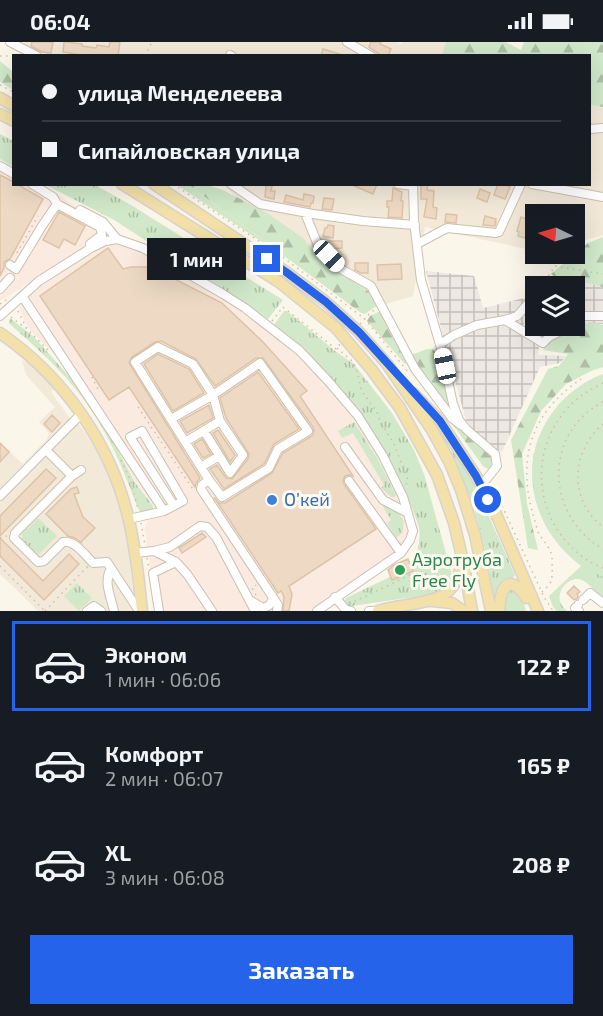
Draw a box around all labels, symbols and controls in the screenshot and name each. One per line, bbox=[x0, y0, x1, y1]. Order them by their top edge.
text: 06:04 bbox=[30, 8, 90, 34]
text: улица Менделеева bbox=[78, 79, 283, 105]
text: Сипайловская улица bbox=[78, 137, 300, 163]
north arrow bbox=[525, 204, 585, 264]
map controls bbox=[525, 204, 585, 336]
car bbox=[310, 237, 348, 275]
callout: 1 мин bbox=[147, 238, 246, 280]
route end bbox=[253, 245, 280, 272]
text: 1 мин bbox=[170, 247, 223, 271]
button: layers bbox=[525, 276, 585, 336]
car bbox=[432, 347, 458, 385]
route start bbox=[474, 486, 501, 513]
place label: О’кей bbox=[284, 488, 330, 510]
marker: О’кей bbox=[265, 493, 279, 507]
place label: Аэротруба Free Fly bbox=[412, 548, 502, 591]
marker: Аэротруба Free Fly bbox=[393, 563, 407, 577]
icon: car bbox=[33, 639, 87, 693]
text: Эконом bbox=[105, 641, 187, 667]
text: 122 ₽ bbox=[517, 653, 570, 679]
text: 1 мин · 06:06 bbox=[105, 667, 221, 691]
icon: car bbox=[33, 738, 87, 792]
text: Комфорт bbox=[105, 740, 203, 766]
text: 165 ₽ bbox=[518, 752, 570, 778]
text: 2 мин · 06:07 bbox=[105, 766, 223, 790]
icon: car bbox=[33, 837, 87, 891]
text: XL bbox=[105, 839, 131, 865]
text: 208 ₽ bbox=[512, 851, 570, 877]
text: 3 мин · 06:08 bbox=[105, 865, 225, 889]
button: Заказать bbox=[30, 935, 573, 1004]

